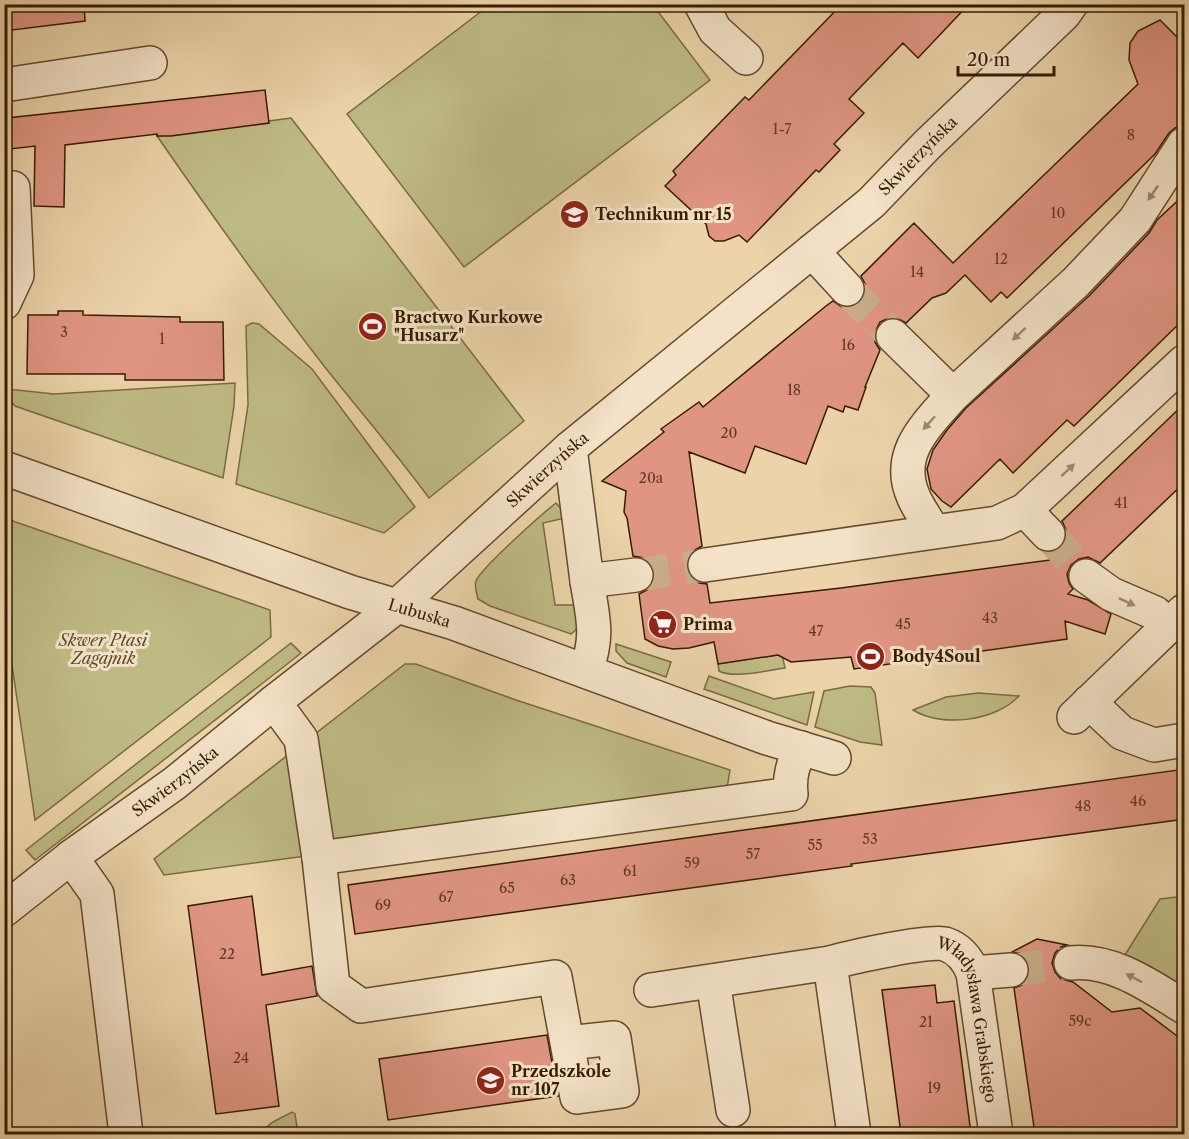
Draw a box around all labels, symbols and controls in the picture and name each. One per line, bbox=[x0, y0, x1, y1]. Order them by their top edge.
scale bar bbox=[958, 39, 1054, 77]
text: 20 m bbox=[967, 49, 1011, 71]
street label: Skwierzyńska bbox=[874, 111, 962, 199]
house number: 1-7 bbox=[773, 120, 792, 138]
house number: 8 bbox=[1127, 126, 1135, 144]
one-way arrow bbox=[1147, 185, 1158, 202]
school or university icon: Technikum nr 15 bbox=[558, 198, 590, 230]
place label: Technikum nr 15 bbox=[595, 204, 732, 224]
house number: 10 bbox=[1051, 204, 1065, 222]
house number: 12 bbox=[994, 250, 1008, 268]
house number: 14 bbox=[910, 263, 924, 281]
place label: Bractwo Kurkowe "Husarz" bbox=[394, 307, 543, 345]
sports icon: Bractwo Kurkowe "Husarz" bbox=[357, 310, 389, 342]
house number: 3 bbox=[60, 323, 68, 341]
one-way arrow bbox=[1012, 327, 1026, 341]
house number: 1 bbox=[159, 330, 165, 348]
house number: 16 bbox=[841, 336, 855, 354]
house number: 18 bbox=[787, 381, 801, 399]
one-way arrow bbox=[922, 415, 936, 430]
house number: 20 bbox=[721, 424, 738, 442]
street label: Skwierzyńska bbox=[502, 427, 593, 511]
one-way arrow bbox=[1060, 464, 1075, 477]
house number: 20a bbox=[639, 469, 664, 487]
house number: 41 bbox=[1114, 494, 1128, 512]
street label: Lubuska bbox=[386, 594, 454, 632]
one-way arrow bbox=[1119, 597, 1137, 607]
supermarket icon: Prima bbox=[646, 608, 678, 640]
house number: 43 bbox=[982, 609, 998, 627]
place label: Prima bbox=[683, 614, 733, 634]
house number: 45 bbox=[895, 615, 911, 633]
house number: 47 bbox=[809, 622, 824, 640]
park label: Skwer Ptasi Zagajnik bbox=[58, 630, 148, 668]
sports icon: Body4Soul bbox=[855, 640, 887, 672]
place label: Body4Soul bbox=[892, 646, 981, 666]
street label: Skwierzyńska bbox=[128, 741, 223, 821]
house number: 46 bbox=[1130, 792, 1146, 810]
house number: 48 bbox=[1075, 797, 1091, 815]
house number: 53 bbox=[862, 830, 878, 848]
house number: 55 bbox=[807, 836, 823, 854]
house number: 57 bbox=[746, 845, 760, 863]
house number: 59 bbox=[684, 854, 700, 872]
house number: 61 bbox=[623, 862, 637, 880]
house number: 63 bbox=[560, 871, 576, 889]
house number: 65 bbox=[499, 879, 515, 897]
house number: 67 bbox=[439, 888, 454, 906]
house number: 69 bbox=[375, 896, 391, 914]
street label: Władysława Grabskiego bbox=[933, 932, 1001, 1104]
house number: 22 bbox=[219, 945, 235, 963]
one-way arrow bbox=[1125, 973, 1143, 983]
house number: 59c bbox=[1068, 1012, 1092, 1030]
house number: 21 bbox=[919, 1013, 933, 1031]
house number: 24 bbox=[233, 1049, 249, 1067]
place label: Przedszkole nr 107 bbox=[511, 1061, 611, 1099]
school or university icon: Przedszkole nr 107 bbox=[474, 1064, 506, 1096]
house number: 19 bbox=[927, 1079, 941, 1097]

